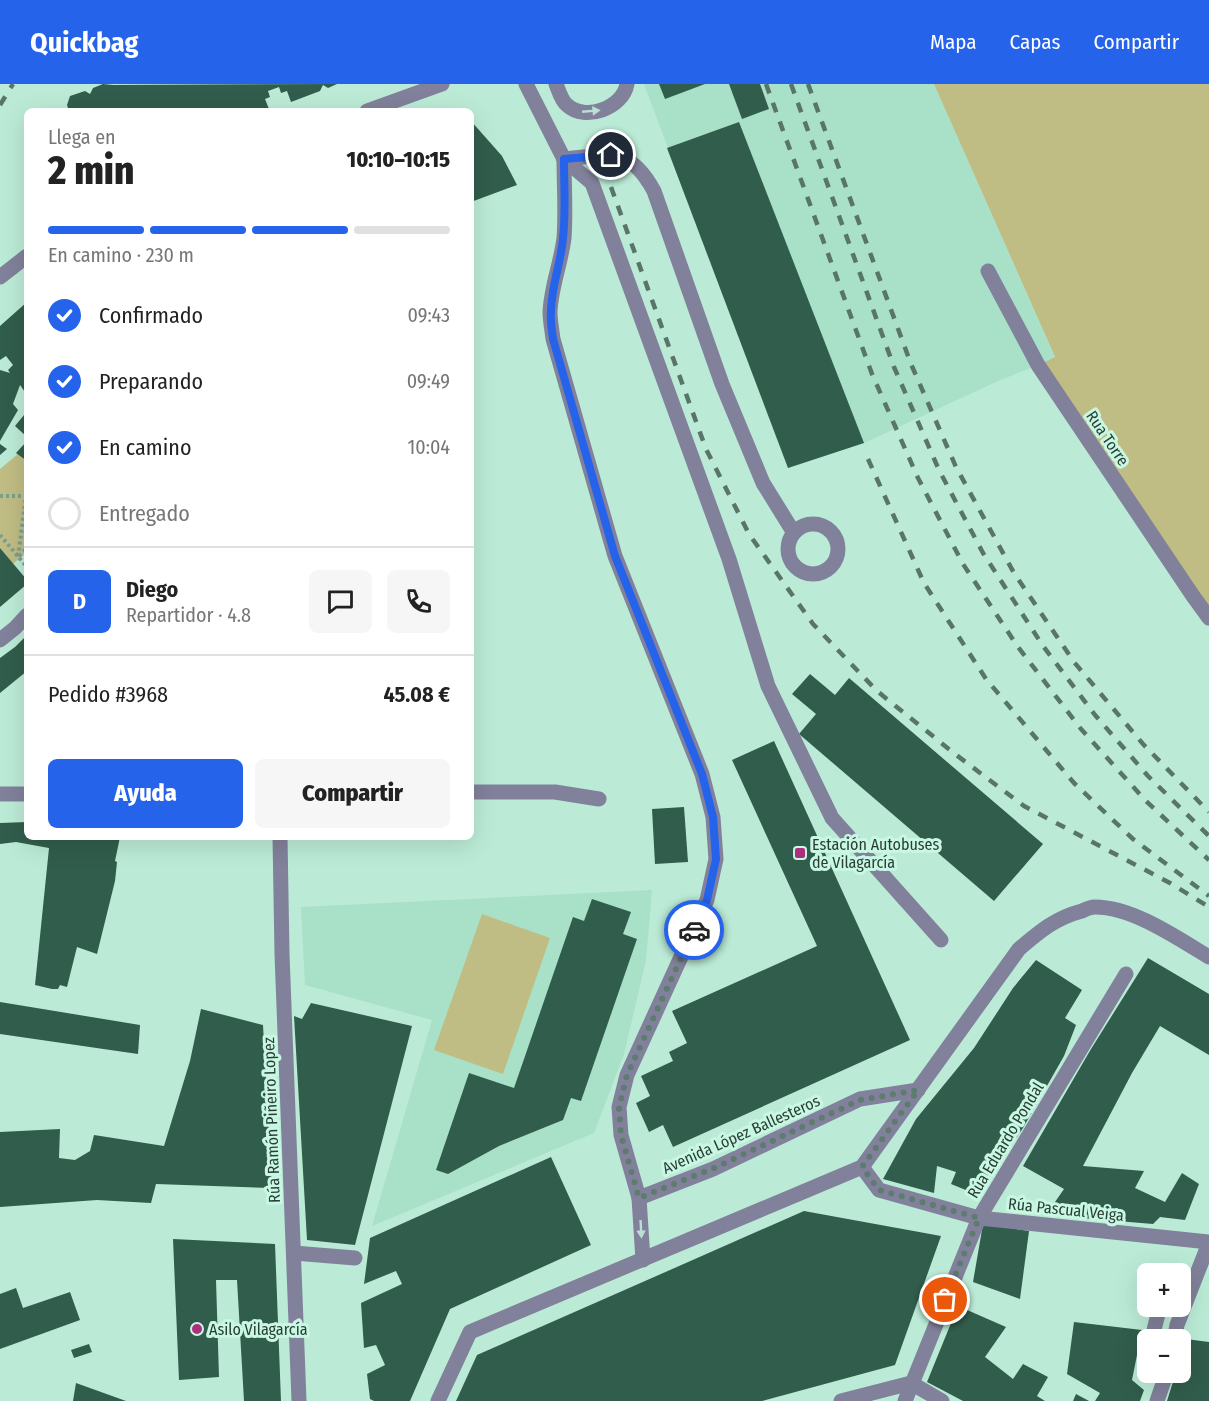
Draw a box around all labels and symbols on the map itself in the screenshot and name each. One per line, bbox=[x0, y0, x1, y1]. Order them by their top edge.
one-way arrow bbox=[582, 106, 601, 116]
pin bbox=[585, 129, 636, 180]
street label: Rua Torre bbox=[1082, 407, 1133, 469]
place label: Estación Autobuses de Vilagarcía bbox=[812, 835, 940, 872]
marker: Estación Autobuses de Vilagarcía bbox=[793, 846, 807, 860]
courier bbox=[664, 900, 724, 960]
street label: Rúa Ramón Piñeiro Lopez bbox=[259, 1037, 284, 1203]
street label: Rúa Eduardo Pondal bbox=[963, 1079, 1048, 1202]
street label: Avenida López Ballesteros bbox=[660, 1091, 823, 1178]
street label: Rúa Pascual Veiga bbox=[1007, 1194, 1125, 1225]
one-way arrow bbox=[636, 1219, 645, 1238]
pin bbox=[919, 1274, 970, 1325]
place label: Asilo Vilagarcía bbox=[209, 1320, 308, 1339]
marker: Asilo Vilagarcía bbox=[190, 1322, 204, 1336]

